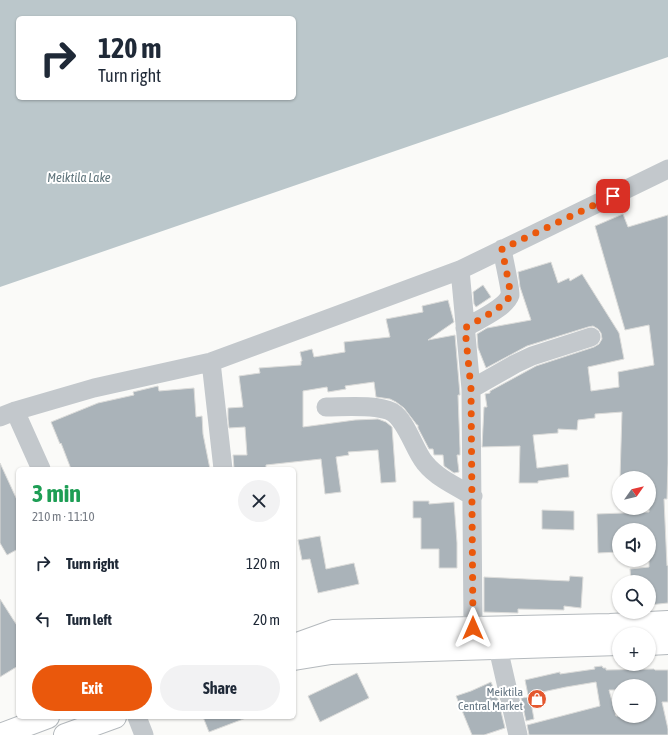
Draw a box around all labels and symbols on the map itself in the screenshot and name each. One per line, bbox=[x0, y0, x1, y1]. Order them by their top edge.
water label: Meiktila Lake bbox=[47, 170, 111, 185]
pin bbox=[596, 179, 630, 213]
north arrow bbox=[612, 471, 656, 515]
position arrow bbox=[452, 607, 494, 649]
place label: Meiktila Central Market bbox=[458, 685, 524, 713]
shop icon: Meiktila Central Market bbox=[526, 688, 548, 710]

